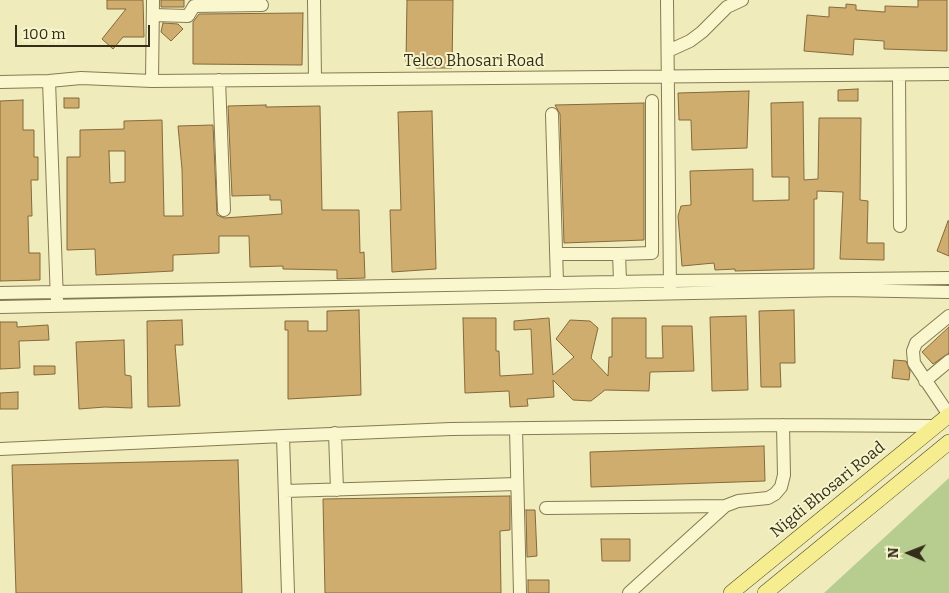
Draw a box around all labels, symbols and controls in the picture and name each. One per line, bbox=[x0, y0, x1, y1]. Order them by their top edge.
scale bar bbox=[18, 15, 152, 47]
text: 100 m bbox=[23, 25, 66, 43]
street label: Telco Bhosari Road bbox=[404, 52, 544, 72]
street label: Nigdi Bhosari Road bbox=[767, 438, 889, 542]
north arrow bbox=[884, 528, 934, 578]
text: N bbox=[885, 547, 902, 558]

